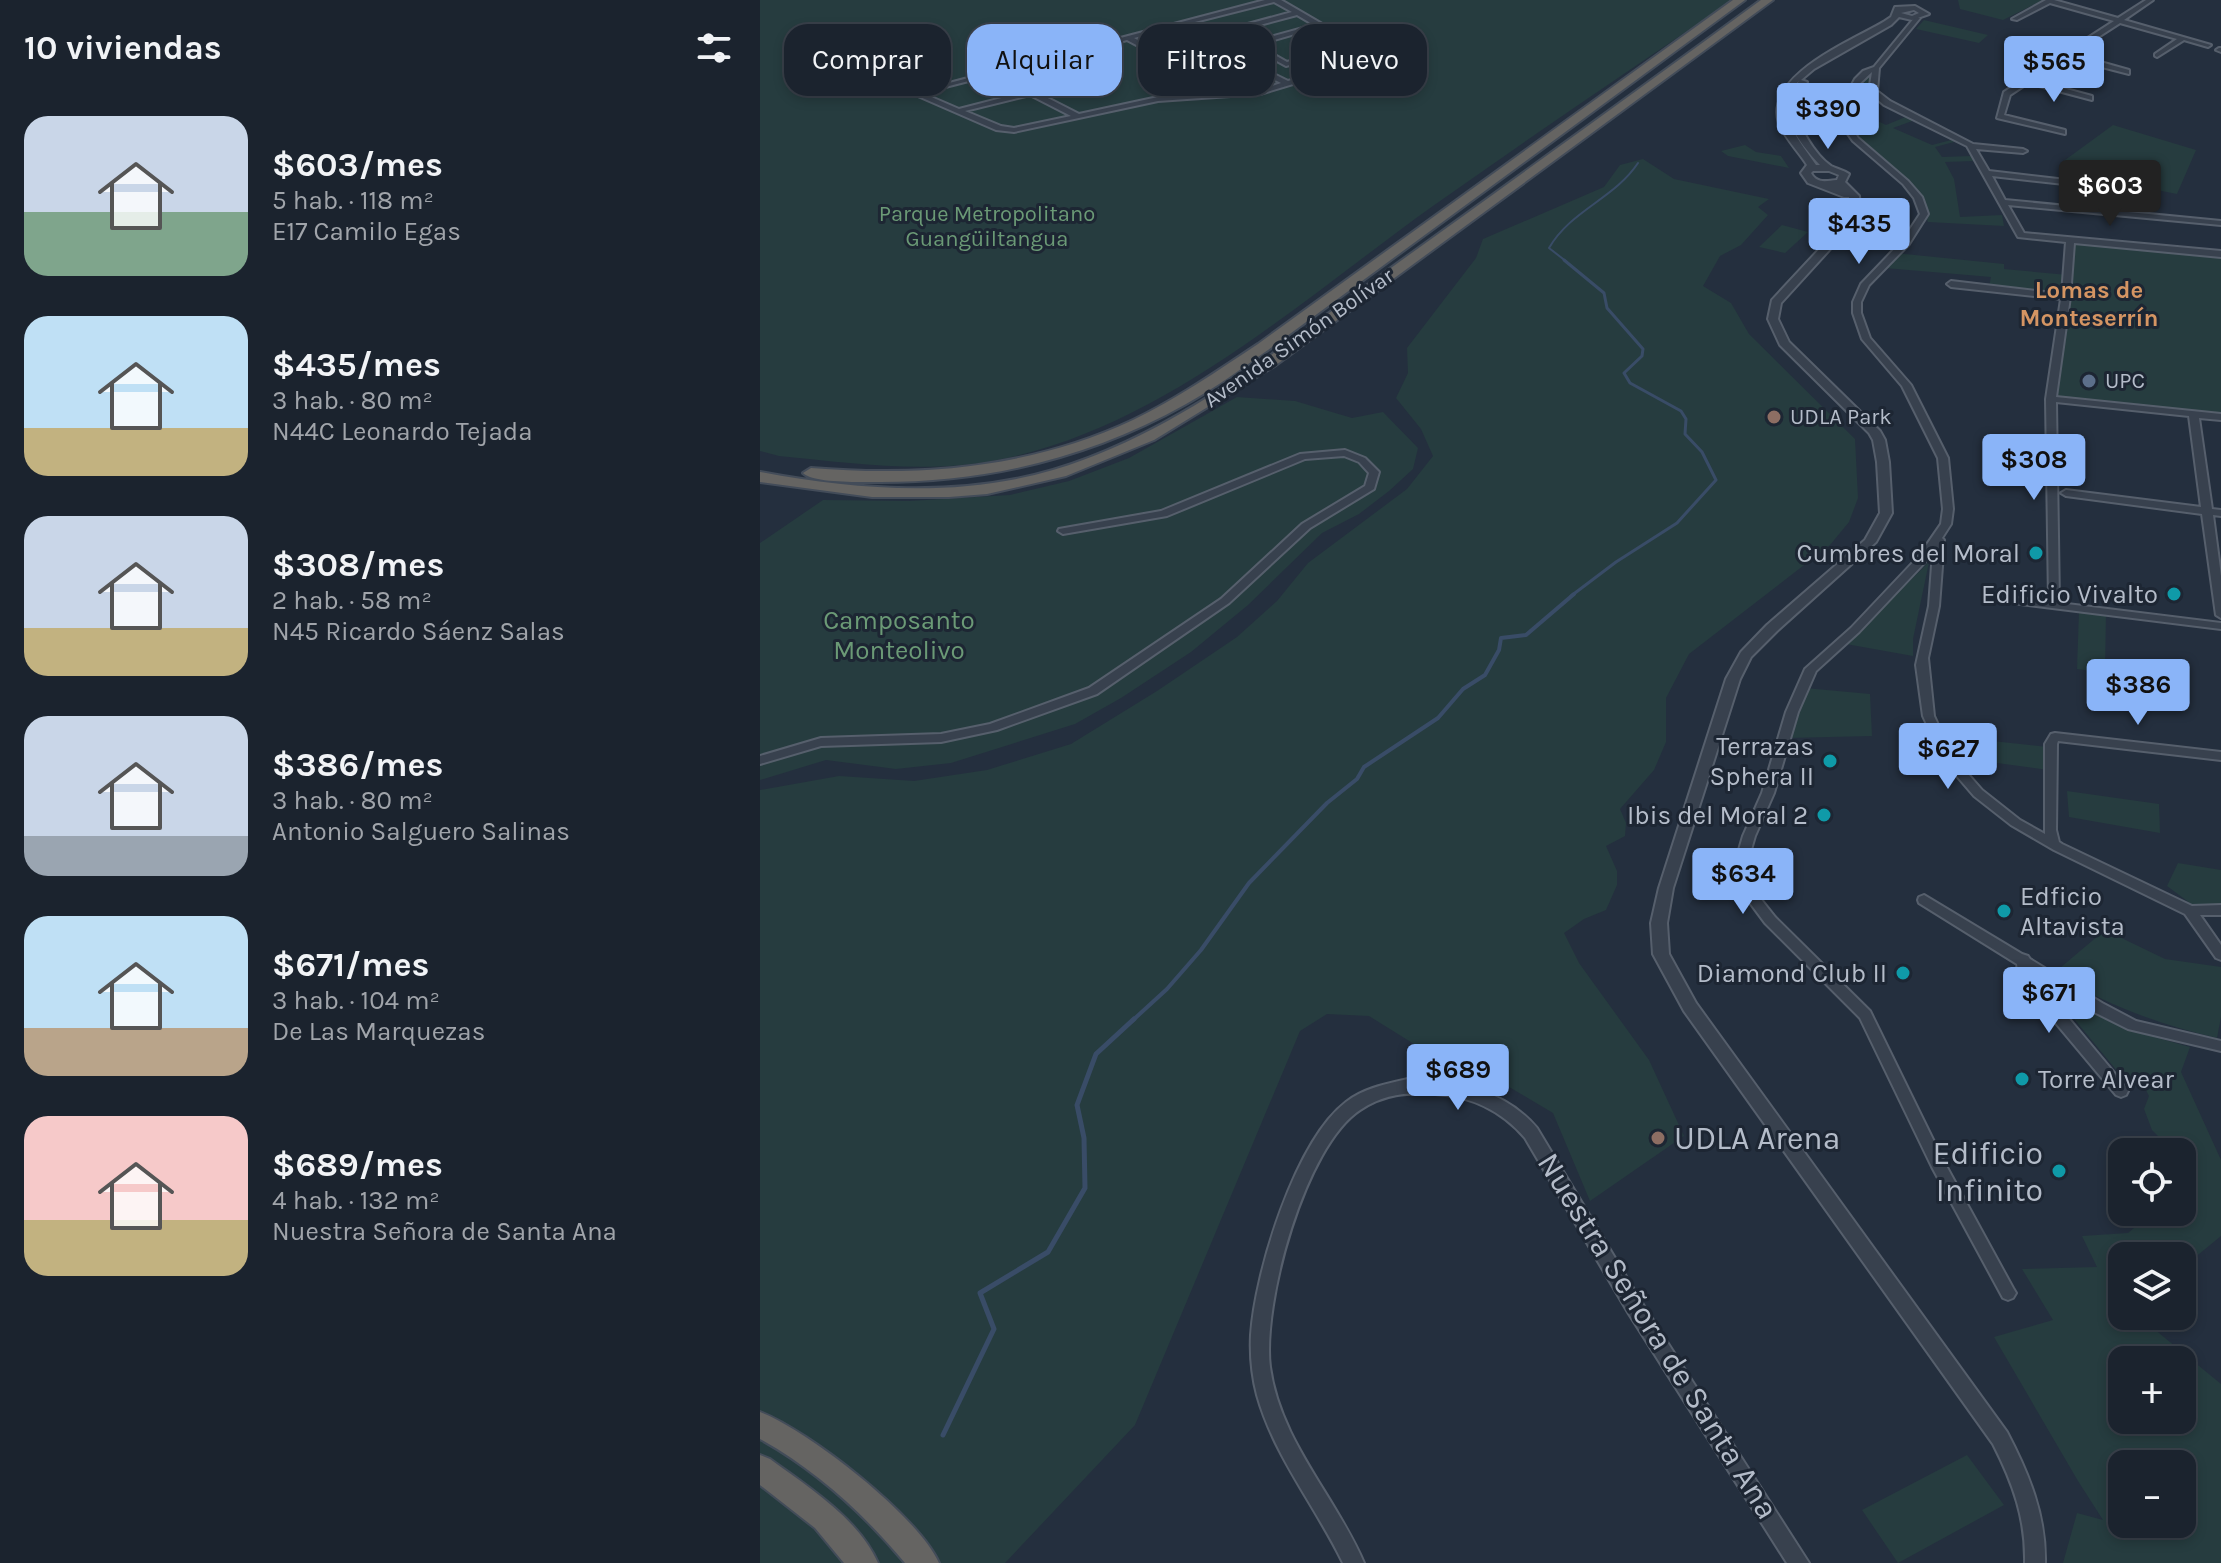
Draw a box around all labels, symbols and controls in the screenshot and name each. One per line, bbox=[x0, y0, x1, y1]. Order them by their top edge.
chip: Comprar bbox=[784, 24, 951, 96]
chip: Alquilar bbox=[967, 24, 1122, 96]
chip: Filtros bbox=[1138, 24, 1275, 96]
chip: Nuevo bbox=[1291, 24, 1427, 96]
icon: filters bbox=[692, 26, 736, 70]
text: 10 viviendas bbox=[24, 28, 222, 68]
pin: $565 bbox=[2007, 36, 2101, 104]
text: $565 bbox=[2022, 46, 2086, 77]
pin: $390 bbox=[1781, 83, 1875, 151]
text: $390 bbox=[1795, 93, 1861, 124]
text: $603/mes bbox=[272, 145, 443, 185]
icon: home bbox=[88, 148, 184, 244]
pin: $603 bbox=[2063, 160, 2157, 228]
text: $603 bbox=[2077, 170, 2143, 201]
text: 5 hab. · 118 m² bbox=[272, 185, 434, 216]
pin: $435 bbox=[1812, 198, 1906, 266]
park label: Parque Metropolitano Guangüiltangua bbox=[879, 201, 1095, 252]
text: $435 bbox=[1827, 208, 1891, 239]
text: E17 Camilo Egas bbox=[272, 216, 461, 247]
street label: Avenida Simón Bolívar bbox=[1199, 263, 1399, 413]
district label: Lomas de Monteserrín bbox=[2020, 276, 2158, 332]
text: $435/mes bbox=[272, 345, 441, 385]
icon: home bbox=[88, 348, 184, 444]
place label: UPC bbox=[2105, 368, 2145, 394]
marker: UPC bbox=[2080, 372, 2098, 390]
text: 3 hab. · 80 m² bbox=[272, 385, 433, 416]
place label: UDLA Park bbox=[1790, 404, 1892, 430]
marker: UDLA Park bbox=[1765, 408, 1783, 426]
text: N44C Leonardo Tejada bbox=[272, 416, 532, 447]
pin: $308 bbox=[1987, 434, 2081, 502]
text: $308 bbox=[2000, 444, 2068, 475]
place label: Cumbres del Moral bbox=[1797, 538, 2020, 569]
marker: Cumbres del Moral bbox=[2027, 544, 2045, 562]
text: $308/mes bbox=[272, 545, 444, 585]
icon: home bbox=[88, 548, 184, 644]
place label: Edificio Vivalto bbox=[1981, 579, 2158, 610]
text: 2 hab. · 58 m² bbox=[272, 585, 432, 616]
marker: Edificio Vivalto bbox=[2165, 585, 2183, 603]
park label: Camposanto Monteolivo bbox=[823, 605, 975, 666]
text: N45 Ricardo Sáenz Salas bbox=[272, 616, 565, 647]
pin: $386 bbox=[2091, 659, 2185, 727]
text: $386 bbox=[2105, 669, 2171, 700]
pin: $627 bbox=[1901, 723, 1995, 791]
place label: Terrazas Sphera II bbox=[1710, 731, 1814, 792]
text: $627 bbox=[1917, 733, 1979, 764]
text: $386/mes bbox=[272, 745, 443, 785]
icon: home bbox=[88, 748, 184, 844]
marker: Terrazas Sphera II bbox=[1821, 752, 1839, 770]
text: 3 hab. · 80 m² bbox=[272, 785, 433, 816]
place label: Ibis del Moral 2 bbox=[1627, 800, 1808, 831]
marker: Ibis del Moral 2 bbox=[1815, 806, 1833, 824]
text: Antonio Salguero Salinas bbox=[272, 816, 570, 847]
pin: $634 bbox=[1696, 848, 1790, 916]
text: $634 bbox=[1710, 858, 1776, 889]
place label: Edficio Altavista bbox=[2020, 881, 2125, 942]
marker: Edficio Altavista bbox=[1995, 902, 2013, 920]
text: $671/mes bbox=[272, 945, 429, 985]
icon: home bbox=[88, 948, 184, 1044]
place label: Diamond Club II bbox=[1697, 958, 1887, 989]
marker: Diamond Club II bbox=[1894, 964, 1912, 982]
pin: $671 bbox=[2002, 967, 2096, 1035]
text: $671 bbox=[2021, 977, 2077, 1008]
text: 3 hab. · 104 m² bbox=[272, 985, 440, 1016]
text: De Las Marquezas bbox=[272, 1016, 485, 1047]
pin: $689 bbox=[1411, 1044, 1505, 1112]
text: $689 bbox=[1425, 1054, 1491, 1085]
place label: Torre Alvear bbox=[2038, 1064, 2174, 1095]
marker: Torre Alvear bbox=[2013, 1070, 2031, 1088]
place label: UDLA Arena bbox=[1674, 1120, 1840, 1157]
marker: UDLA Arena bbox=[1649, 1129, 1667, 1147]
place label: Edificio Infinito bbox=[1932, 1135, 2043, 1209]
map controls bbox=[2108, 1138, 2196, 1538]
button: locate bbox=[2108, 1138, 2196, 1226]
text: $689/mes bbox=[272, 1145, 443, 1185]
street label: Nuestra Señora de Santa Ana bbox=[1530, 1146, 1786, 1526]
icon: home bbox=[88, 1148, 184, 1244]
marker: Edificio Infinito bbox=[2050, 1162, 2068, 1180]
text: 4 hab. · 132 m² bbox=[272, 1185, 440, 1216]
text: Nuestra Señora de Santa Ana bbox=[272, 1216, 617, 1247]
button: layers bbox=[2108, 1242, 2196, 1330]
button: + bbox=[2108, 1346, 2196, 1434]
button: − bbox=[2108, 1450, 2196, 1538]

